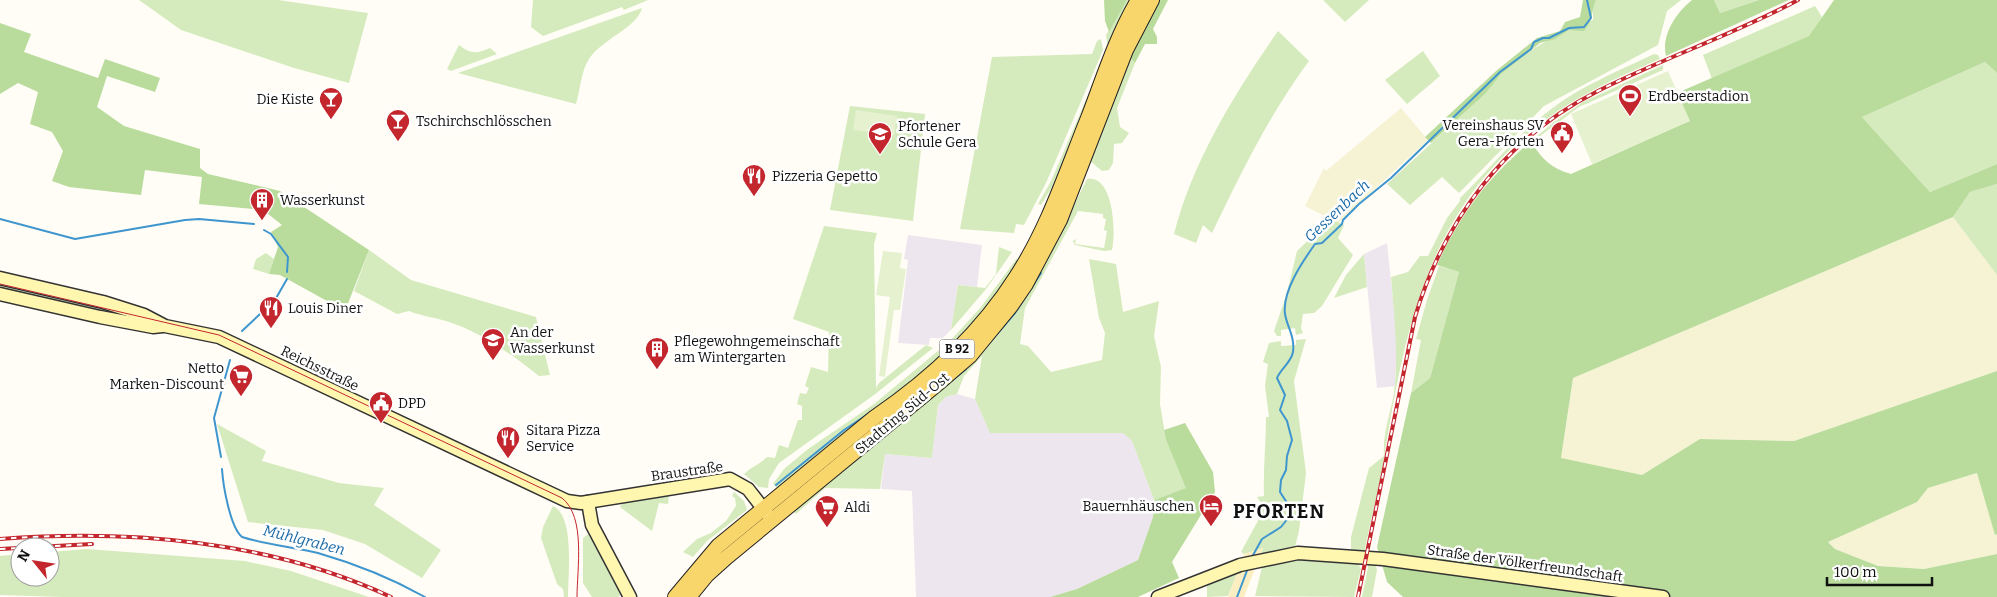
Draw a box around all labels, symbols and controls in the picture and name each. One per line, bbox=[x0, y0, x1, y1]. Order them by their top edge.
sports icon: Erdbeerstadion bbox=[1617, 83, 1643, 117]
bar icon: Die Kiste bbox=[318, 86, 344, 120]
place label: Erdbeerstadion bbox=[1648, 88, 1749, 105]
place label: Die Kiste bbox=[256, 91, 314, 108]
bar icon: Tschirchschlösschen bbox=[385, 108, 411, 142]
place label: Tschirchschlösschen bbox=[416, 113, 552, 130]
place label: Vereinshaus SV Gera-Pforten bbox=[1443, 117, 1544, 150]
place label: Pfortener Schule Gera bbox=[898, 118, 977, 151]
public building icon: Vereinshaus SV Gera-Pforten bbox=[1549, 120, 1575, 154]
school or university icon: Pfortener Schule Gera bbox=[867, 121, 893, 155]
restaurant icon: Pizzeria Gepetto bbox=[741, 163, 767, 197]
place label: Pizzeria Gepetto bbox=[772, 168, 878, 185]
water label: Gessenbach bbox=[1301, 176, 1373, 246]
building icon: Wasserkunst bbox=[249, 187, 275, 221]
place label: Wasserkunst bbox=[280, 192, 365, 209]
restaurant icon: Louis Diner bbox=[258, 295, 284, 329]
place label: Louis Diner bbox=[288, 300, 363, 317]
place label: An der Wasserkunst bbox=[510, 324, 595, 357]
school or university icon: An der Wasserkunst bbox=[480, 327, 506, 361]
place label: Pflegewohngemeinschaft am Wintergarten bbox=[674, 333, 840, 366]
building icon: Pflegewohngemeinschaft am Wintergarten bbox=[644, 336, 670, 370]
road number: B 92 bbox=[940, 339, 974, 358]
street label: Reichsstraße bbox=[278, 342, 362, 395]
place label: Netto Marken-Discount bbox=[110, 360, 224, 393]
supermarket icon: Netto Marken-Discount bbox=[228, 363, 254, 397]
street label: Stadtring Süd-Ost bbox=[852, 369, 953, 458]
public building icon: DPD bbox=[368, 390, 394, 424]
place label: DPD bbox=[398, 395, 426, 412]
place label: Sitara Pizza Service bbox=[526, 422, 601, 455]
restaurant icon: Sitara Pizza Service bbox=[495, 425, 521, 459]
street label: Braustraße bbox=[650, 458, 724, 485]
hotel icon: Bauernhäuschen bbox=[1198, 493, 1224, 527]
supermarket icon: Aldi bbox=[814, 494, 840, 528]
place label: Bauernhäuschen bbox=[1083, 498, 1194, 515]
place label: Aldi bbox=[844, 499, 870, 516]
district label: PFORTEN bbox=[1233, 500, 1325, 523]
water label: Mühlgraben bbox=[261, 521, 347, 559]
north arrow bbox=[10, 537, 60, 587]
street label: Straße der Völkerfreundschaft bbox=[1426, 541, 1624, 586]
text: N bbox=[14, 547, 34, 565]
scale bar bbox=[1827, 554, 1932, 586]
text: 100 m bbox=[1834, 563, 1877, 581]

